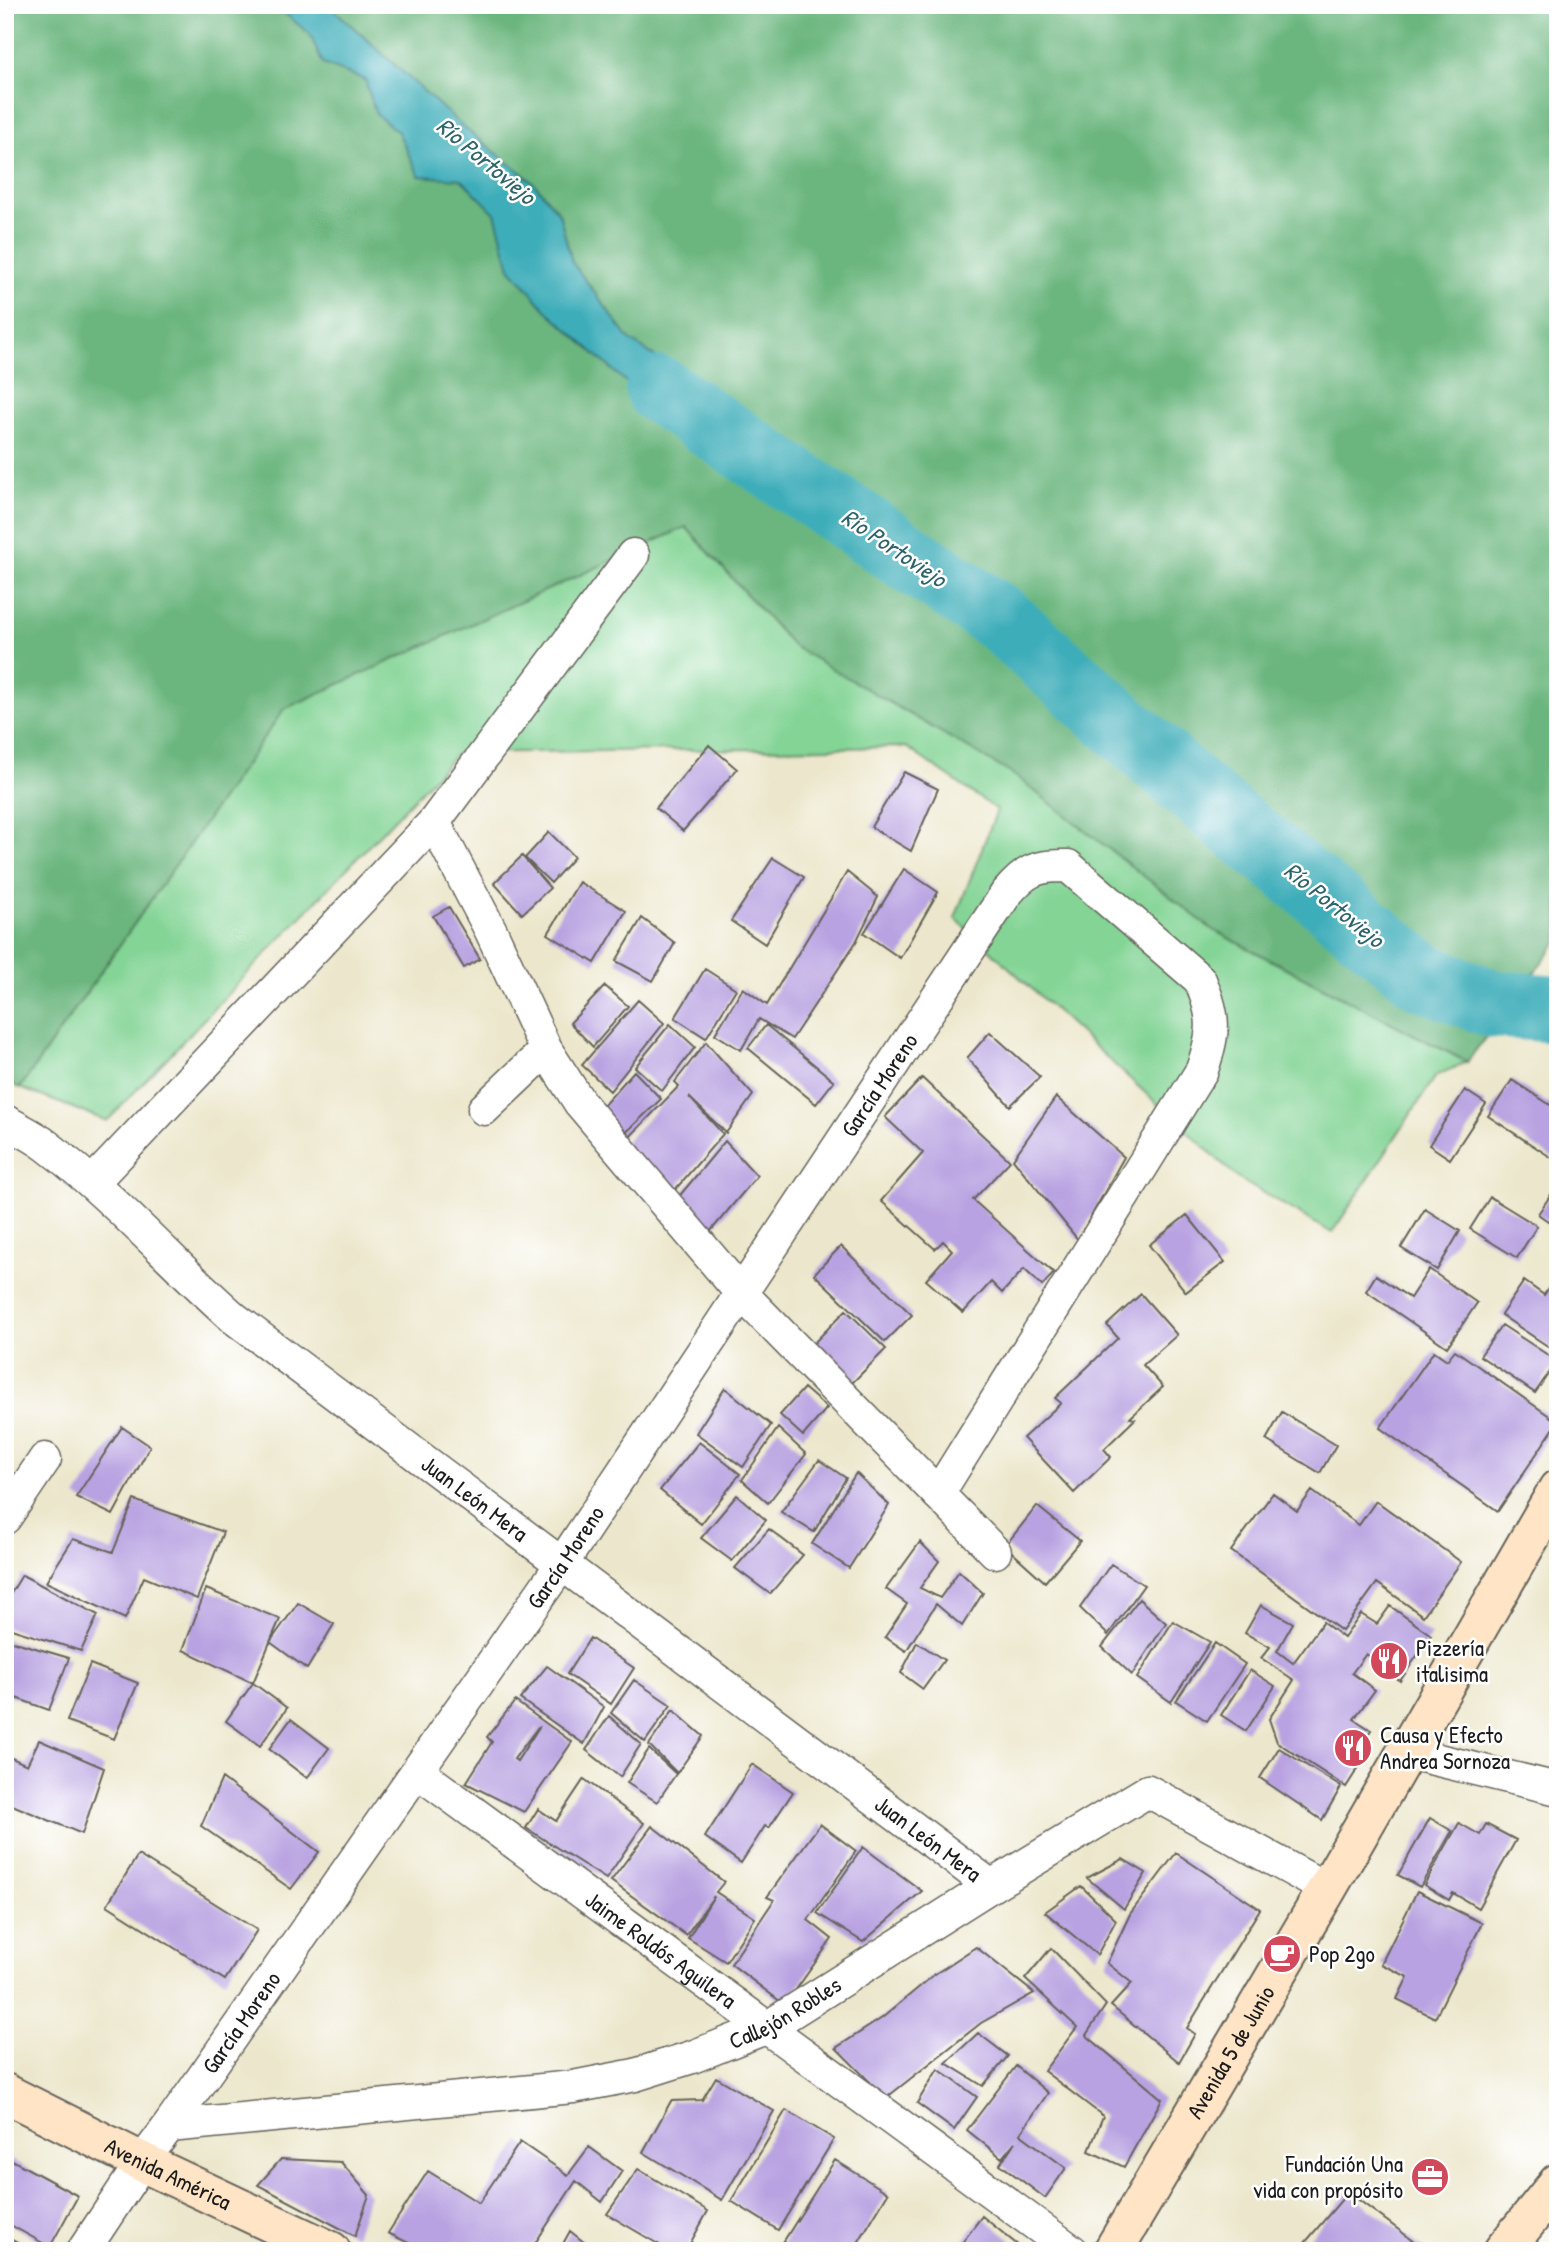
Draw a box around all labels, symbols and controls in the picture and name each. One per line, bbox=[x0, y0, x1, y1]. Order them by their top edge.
water label: Río Portoviejo bbox=[431, 110, 545, 212]
water label: Río Portoviejo bbox=[836, 500, 955, 595]
water label: Río Portoviejo bbox=[1278, 854, 1393, 956]
street label: García Moreno bbox=[833, 1027, 924, 1143]
street label: Juan León Mera bbox=[415, 1448, 535, 1548]
street label: García Moreno bbox=[519, 1500, 611, 1615]
place label: Pizzería italisima bbox=[1416, 1632, 1488, 1689]
restaurant icon: Pizzería italisima bbox=[1368, 1640, 1410, 1682]
place label: Causa y Efecto Andrea Sornoza bbox=[1380, 1719, 1510, 1776]
restaurant icon: Causa y Efecto Andrea Sornoza bbox=[1332, 1727, 1374, 1769]
street label: Juan León Mera bbox=[869, 1788, 988, 1889]
street label: Jaime Roldós Aguilera bbox=[579, 1884, 743, 2015]
cafe icon: Pop 2go bbox=[1261, 1933, 1303, 1975]
place label: Pop 2go bbox=[1309, 1938, 1375, 1969]
street label: García Moreno bbox=[194, 1965, 287, 2080]
street label: Callejón Robles bbox=[724, 1969, 847, 2056]
street label: Avenida 5 de Junio bbox=[1179, 1980, 1282, 2124]
street label: Avenida América bbox=[100, 2130, 236, 2217]
place label: Fundación Una vida con propósito bbox=[1253, 2148, 1403, 2205]
office icon: Fundación Una vida con propósito bbox=[1409, 2156, 1451, 2198]

